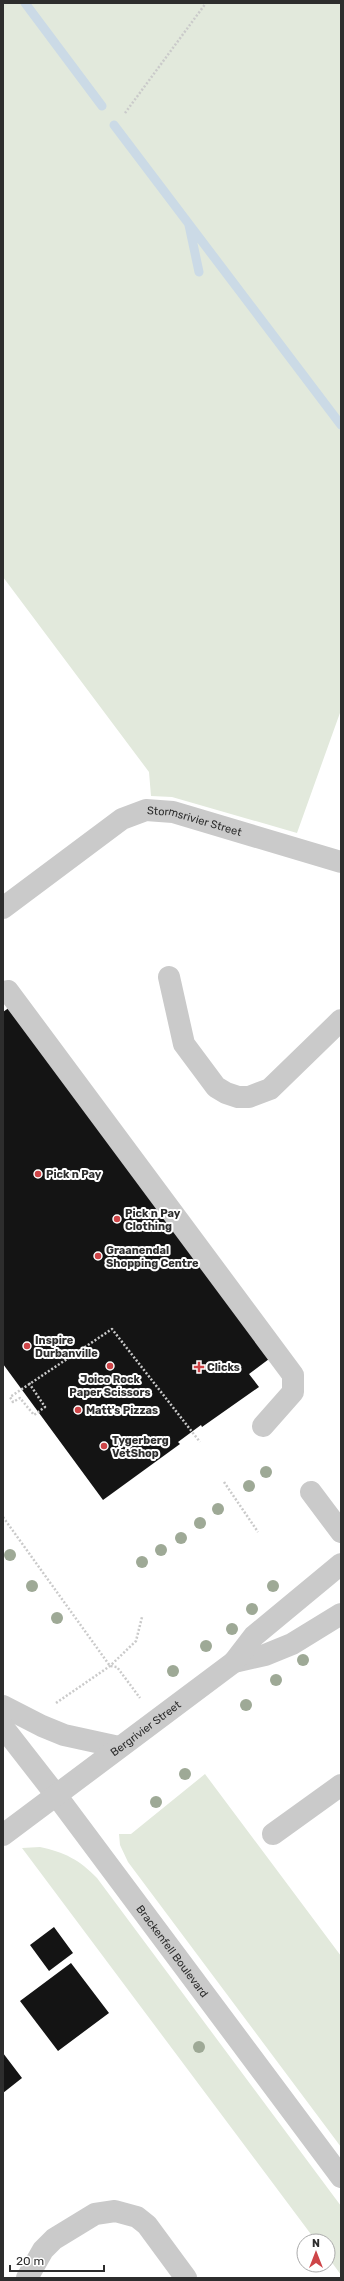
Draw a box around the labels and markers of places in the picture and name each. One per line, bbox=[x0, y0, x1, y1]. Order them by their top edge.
place label: Pick n Pay bbox=[46, 1168, 102, 1181]
marker: Pick n Pay bbox=[33, 1169, 43, 1179]
place label: Pick n Pay Clothing bbox=[125, 1207, 181, 1233]
marker: Pick n Pay Clothing bbox=[112, 1214, 122, 1224]
place label: Graanendal Shopping Centre bbox=[106, 1244, 199, 1270]
marker: Graanendal Shopping Centre bbox=[93, 1251, 103, 1261]
place label: Inspire Durbanville bbox=[35, 1334, 98, 1360]
marker: Inspire Durbanville bbox=[22, 1341, 32, 1351]
marker: Joico Rock Paper Scissors bbox=[105, 1361, 115, 1371]
place label: Clicks bbox=[207, 1361, 240, 1374]
marker: Clicks bbox=[194, 1362, 204, 1372]
place label: Joico Rock Paper Scissors bbox=[69, 1373, 151, 1399]
place label: Matt's Pizzas bbox=[86, 1404, 158, 1417]
marker: Matt's Pizzas bbox=[73, 1405, 83, 1415]
place label: Tygerberg VetShop bbox=[112, 1434, 169, 1460]
marker: Tygerberg VetShop bbox=[99, 1441, 109, 1451]

